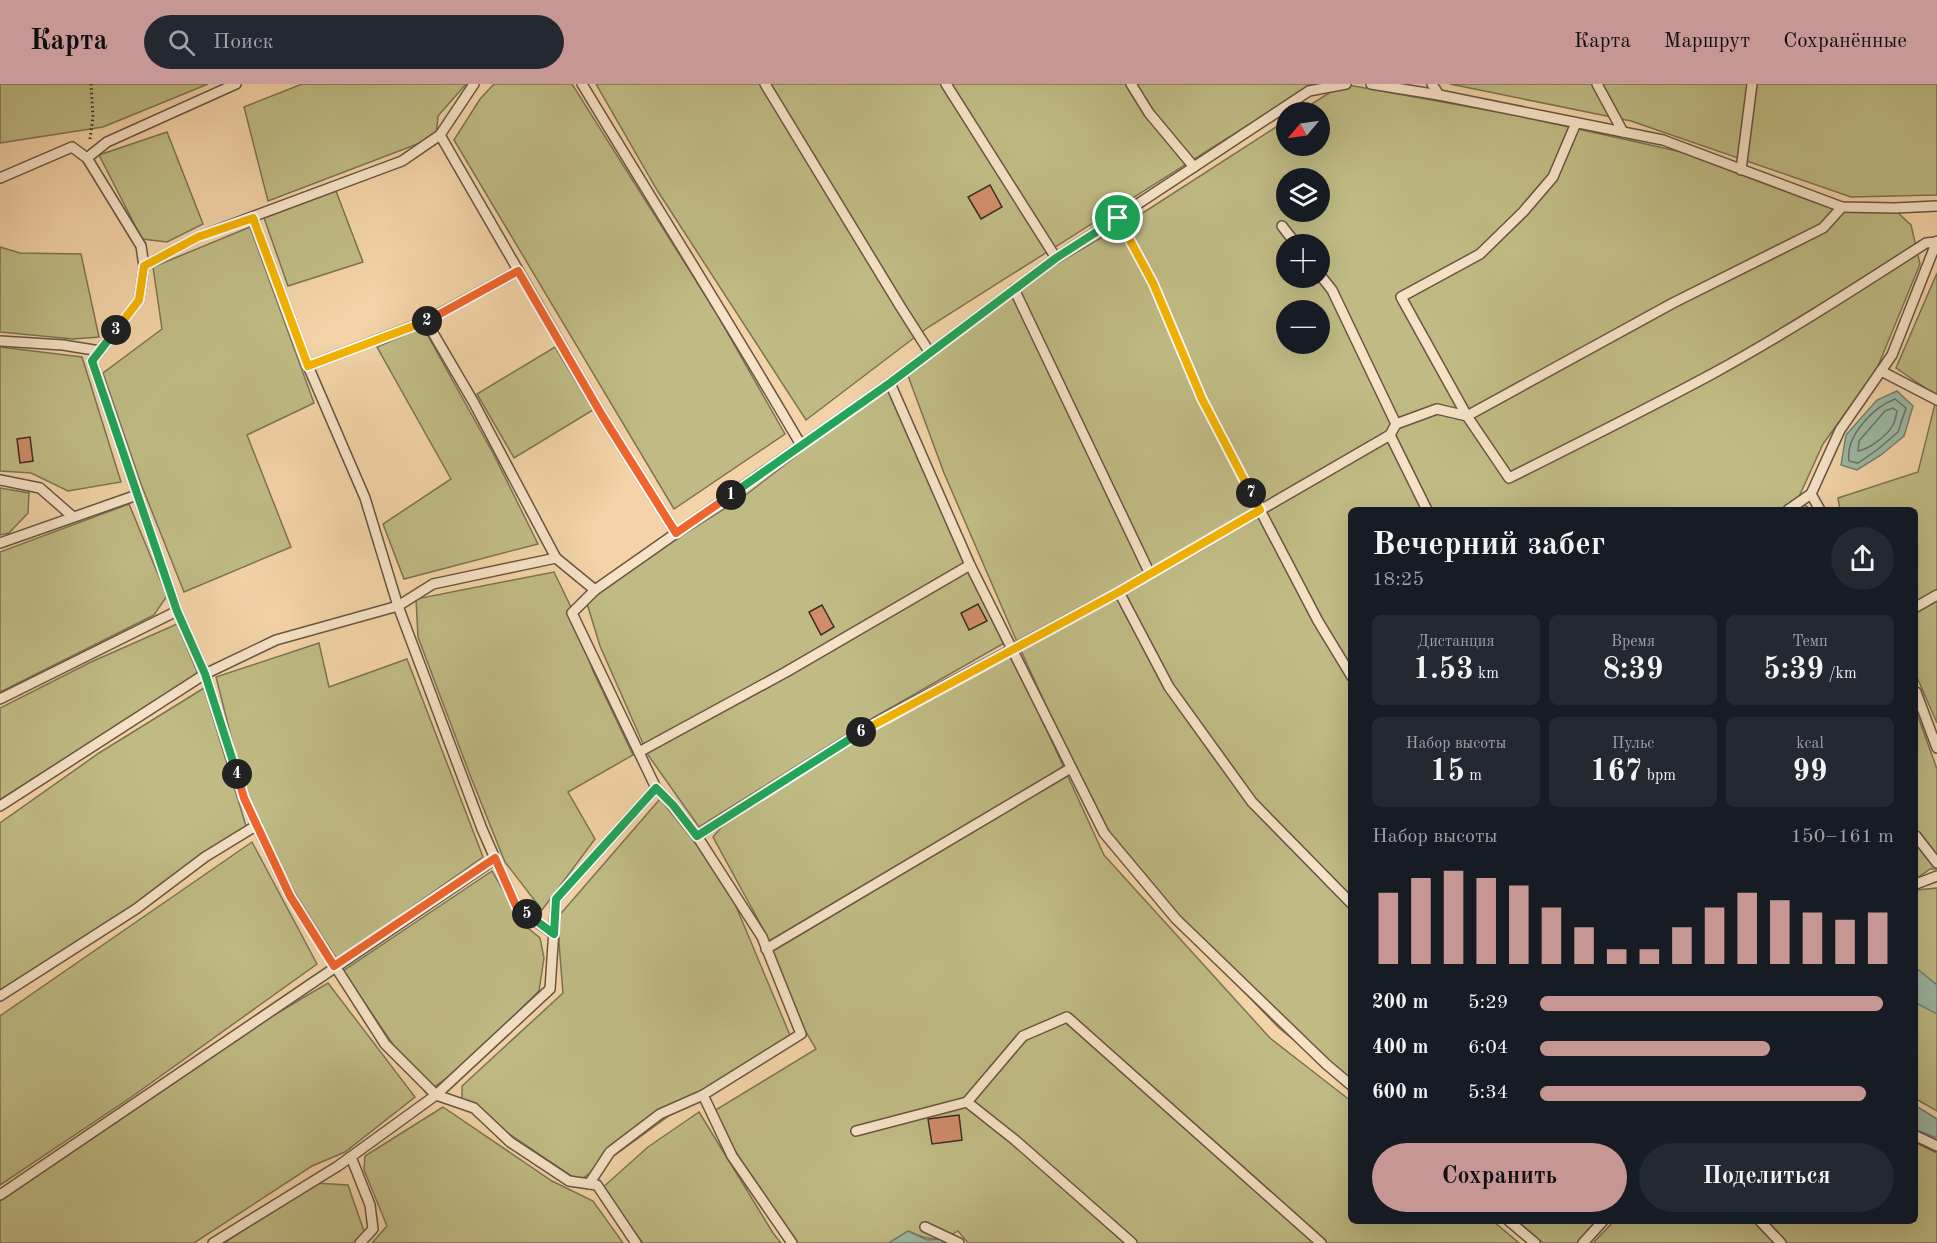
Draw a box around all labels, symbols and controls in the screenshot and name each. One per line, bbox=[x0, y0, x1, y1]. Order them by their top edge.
search box bbox=[144, 15, 564, 69]
icon: search bbox=[165, 26, 198, 59]
text: Карта bbox=[30, 28, 108, 56]
text: Поиск bbox=[213, 31, 274, 53]
text: Карта bbox=[1574, 31, 1631, 52]
text: Маршрут bbox=[1664, 31, 1750, 52]
text: Сохранённые bbox=[1783, 31, 1907, 52]
north arrow bbox=[1276, 102, 1330, 156]
map controls bbox=[1276, 102, 1330, 354]
button: layers bbox=[1276, 168, 1330, 222]
pin bbox=[1092, 192, 1143, 243]
icon: arrive bbox=[1101, 201, 1134, 234]
button: + bbox=[1276, 234, 1330, 288]
button: − bbox=[1276, 300, 1330, 354]
pin: 2 bbox=[412, 306, 442, 336]
text: 2 bbox=[422, 313, 432, 329]
pin: 3 bbox=[101, 315, 131, 345]
text: 3 bbox=[111, 322, 121, 338]
pin: 7 bbox=[1236, 478, 1266, 508]
pin: 1 bbox=[716, 480, 746, 510]
text: 7 bbox=[1246, 485, 1256, 501]
text: 1 bbox=[726, 487, 736, 503]
button: share bbox=[1831, 527, 1894, 590]
text: Вечерний забег bbox=[1372, 529, 1605, 562]
text: 18:25 bbox=[1372, 570, 1424, 590]
text: Дистанция bbox=[1417, 634, 1495, 650]
text: Время bbox=[1611, 634, 1655, 650]
text: Темп bbox=[1792, 634, 1828, 650]
text: 1.53 bbox=[1413, 655, 1474, 685]
text: 8:39 bbox=[1603, 655, 1663, 685]
text: 5:39 bbox=[1763, 655, 1824, 685]
text: km bbox=[1474, 666, 1499, 682]
text: /km bbox=[1824, 666, 1857, 682]
pin: 6 bbox=[846, 717, 876, 747]
text: 6 bbox=[856, 724, 866, 740]
text: Набор высоты bbox=[1406, 736, 1506, 752]
text: Пульс bbox=[1612, 736, 1654, 752]
text: kcal bbox=[1796, 736, 1824, 752]
text: 15 bbox=[1430, 757, 1465, 787]
text: 167 bbox=[1590, 757, 1642, 787]
text: 99 bbox=[1793, 757, 1827, 787]
pin: 4 bbox=[222, 759, 252, 789]
text: 4 bbox=[232, 766, 242, 782]
text: m bbox=[1465, 768, 1482, 784]
text: bpm bbox=[1642, 768, 1676, 784]
text: Набор высоты bbox=[1372, 827, 1498, 847]
text: 150–161 m bbox=[1791, 827, 1894, 847]
pin: 5 bbox=[512, 899, 542, 929]
text: 5 bbox=[522, 906, 532, 922]
text: 200 m bbox=[1372, 993, 1428, 1013]
text: 5:29 bbox=[1468, 993, 1508, 1013]
text: 400 m bbox=[1372, 1038, 1428, 1058]
text: 6:04 bbox=[1468, 1038, 1508, 1058]
text: 600 m bbox=[1372, 1083, 1428, 1103]
text: 5:34 bbox=[1468, 1083, 1508, 1103]
button: Сохранить bbox=[1372, 1143, 1627, 1212]
button: Поделиться bbox=[1639, 1143, 1894, 1212]

